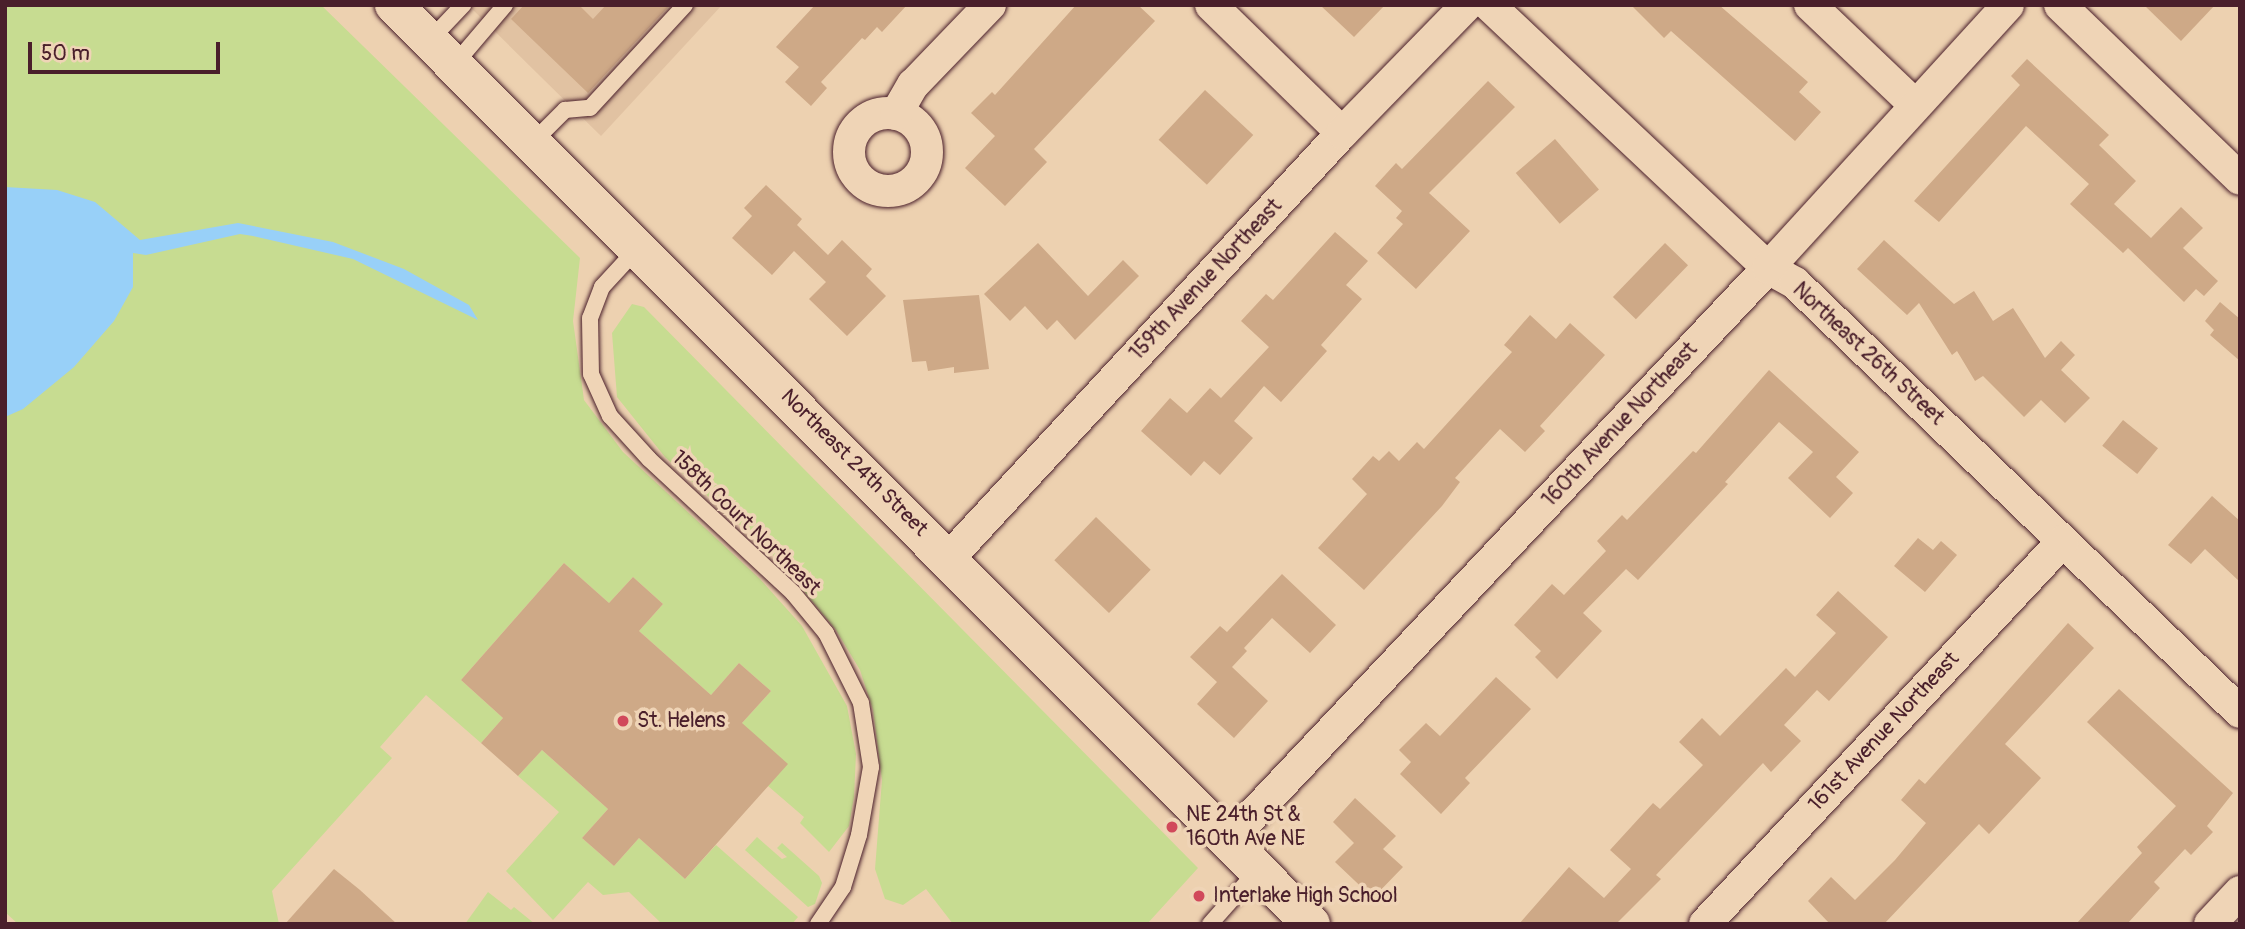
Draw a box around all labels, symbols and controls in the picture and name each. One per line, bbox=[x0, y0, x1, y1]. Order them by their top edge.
scale bar bbox=[32, 28, 224, 72]
text: 50 m bbox=[41, 40, 90, 67]
street label: 159th Avenue Northeast bbox=[1125, 194, 1287, 366]
street label: Northeast 26th Street bbox=[1787, 277, 1949, 431]
street label: 160th Avenue Northeast bbox=[1537, 337, 1703, 513]
street label: Northeast 24th Street bbox=[775, 384, 933, 542]
street label: 158th Court Northeast bbox=[666, 445, 826, 601]
street label: 161st Avenue Northeast bbox=[1803, 647, 1965, 817]
place label: St. Helens bbox=[637, 708, 725, 734]
marker: St. Helens bbox=[615, 713, 631, 729]
place label: NE 24th St & 160th Ave NE bbox=[1186, 802, 1305, 852]
marker: NE 24th St & 160th Ave NE bbox=[1164, 819, 1180, 835]
place label: Interlake High School bbox=[1213, 883, 1398, 909]
marker: Interlake High School bbox=[1191, 888, 1207, 904]

